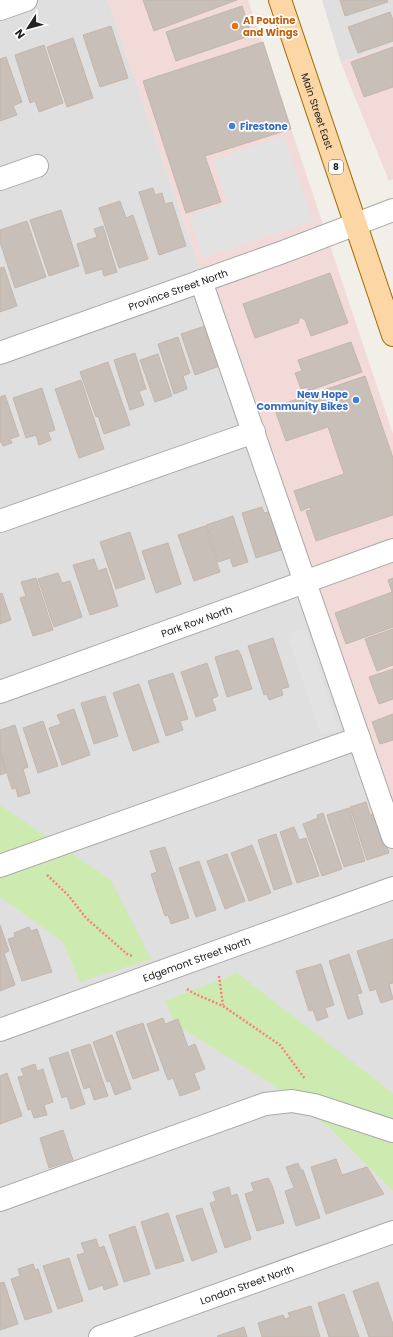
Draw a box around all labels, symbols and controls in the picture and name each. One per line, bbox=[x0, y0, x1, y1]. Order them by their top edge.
north arrow bbox=[8, 8, 48, 48]
place label: A1 Poutine and Wings bbox=[243, 13, 298, 40]
marker: A1 Poutine and Wings bbox=[230, 21, 240, 31]
text: N bbox=[11, 26, 29, 42]
street label: Main Street East bbox=[297, 71, 337, 152]
place label: Firestone bbox=[240, 119, 288, 134]
marker: Firestone bbox=[227, 121, 237, 131]
road number: 8 bbox=[329, 160, 343, 174]
street label: Province Street North bbox=[126, 265, 230, 315]
place label: New Hope Community Bikes bbox=[256, 387, 348, 414]
marker: New Hope Community Bikes bbox=[351, 395, 361, 405]
street label: Park Row North bbox=[159, 602, 234, 641]
street label: Edgemont Street North bbox=[141, 933, 253, 986]
street label: London Street North bbox=[198, 1261, 296, 1309]

